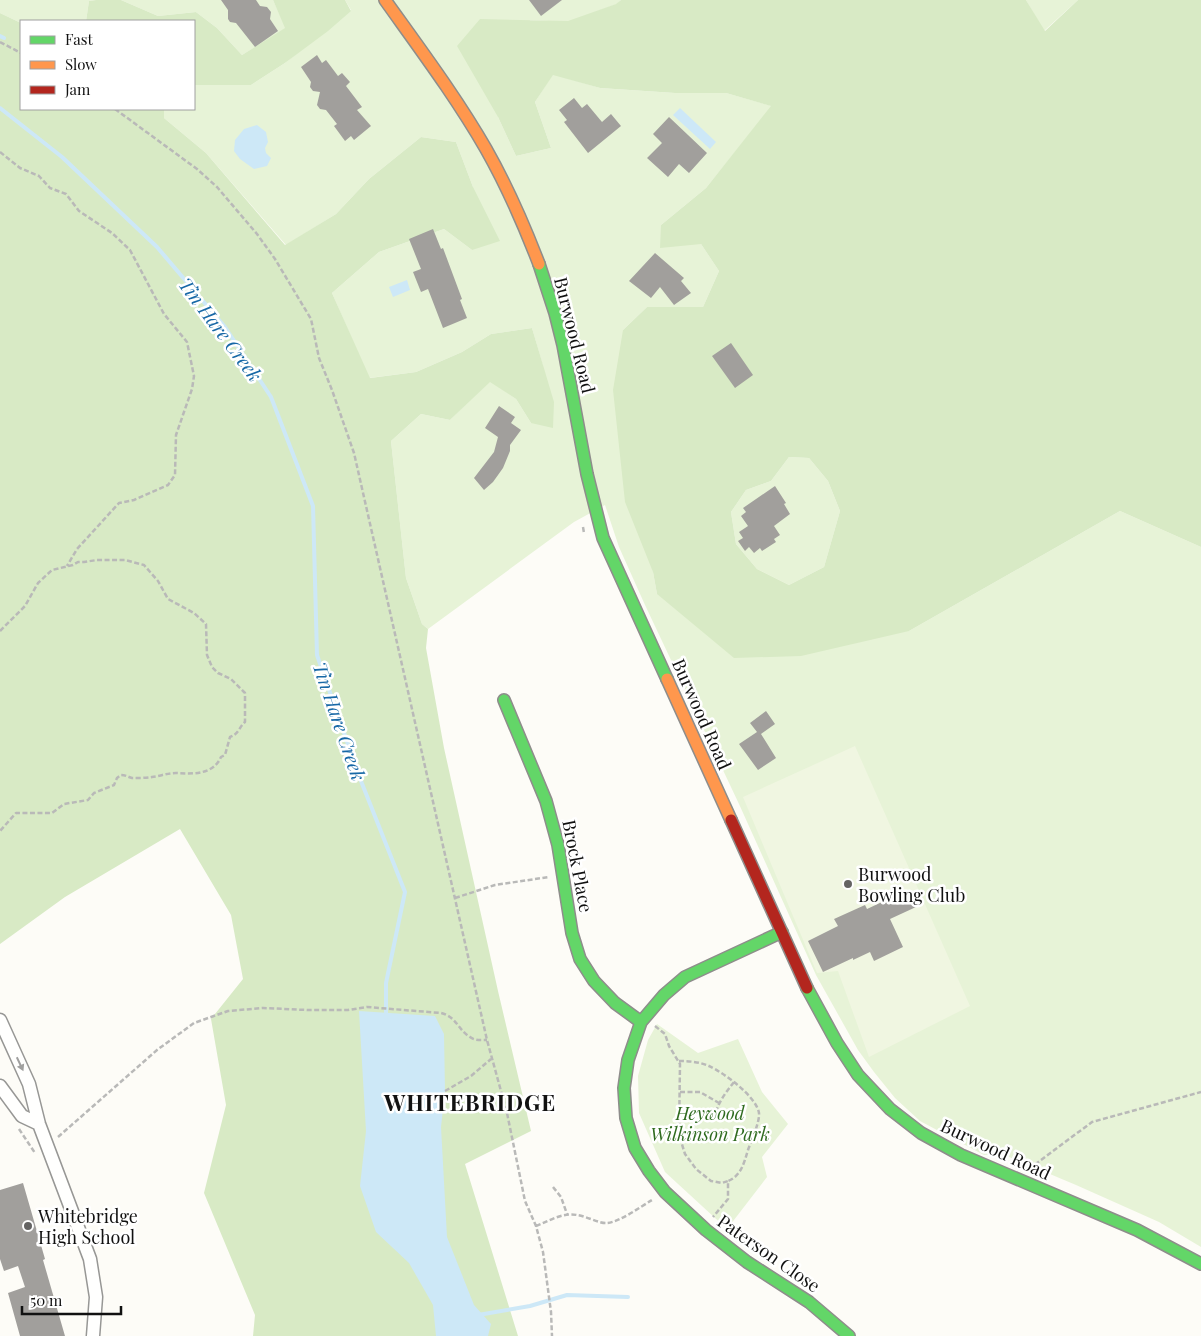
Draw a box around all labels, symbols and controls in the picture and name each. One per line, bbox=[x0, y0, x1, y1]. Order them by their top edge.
legend bbox=[20, 20, 195, 110]
text: Fast bbox=[65, 29, 94, 49]
text: Slow bbox=[65, 54, 97, 74]
text: Jam bbox=[64, 79, 91, 99]
water label: Tin Hare Creek bbox=[173, 272, 269, 387]
street label: Burwood Road bbox=[549, 274, 601, 396]
street label: Burwood Road bbox=[667, 655, 737, 774]
water label: Tin Hare Creek bbox=[308, 658, 373, 784]
street label: Brock Place bbox=[557, 818, 599, 914]
place label: Burwood Bowling Club bbox=[858, 862, 965, 907]
marker: Burwood Bowling Club bbox=[842, 878, 854, 890]
one-way arrow bbox=[16, 1057, 25, 1072]
district label: WHITEBRIDGE bbox=[383, 1087, 556, 1117]
park label: Heywood Wilkinson Park bbox=[650, 1101, 770, 1146]
street label: Burwood Road bbox=[937, 1113, 1055, 1185]
place label: Whitebridge High School bbox=[37, 1204, 138, 1249]
street label: Paterson Close bbox=[713, 1209, 825, 1297]
marker: Whitebridge High School bbox=[22, 1220, 34, 1232]
scale bar bbox=[22, 1284, 121, 1316]
text: 50 m bbox=[30, 1290, 63, 1310]

